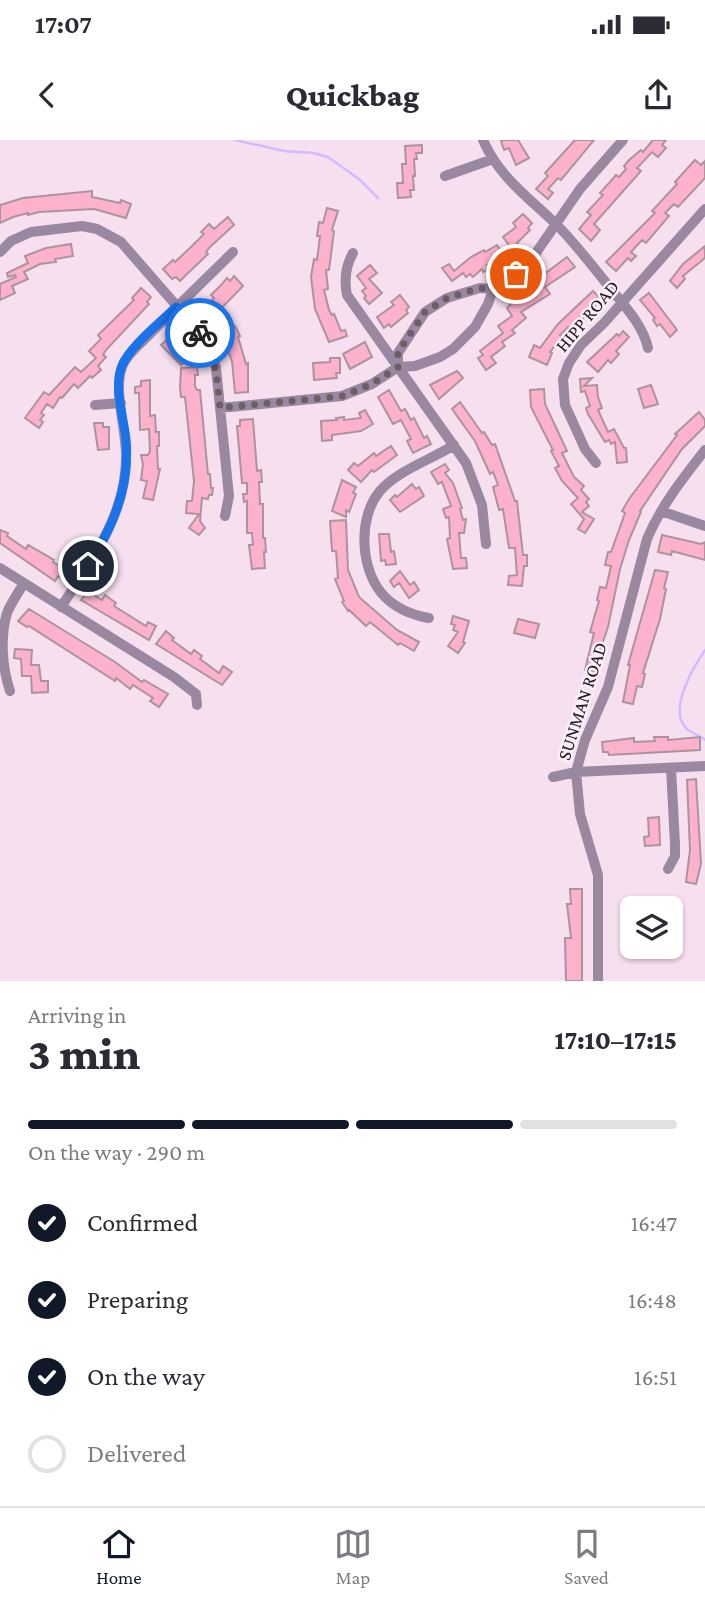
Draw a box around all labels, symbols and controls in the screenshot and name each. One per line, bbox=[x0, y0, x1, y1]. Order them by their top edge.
text: 17:07 bbox=[35, 10, 92, 39]
icon: back bbox=[28, 76, 66, 114]
icon: share bbox=[639, 76, 677, 114]
text: Quickbag bbox=[286, 77, 419, 113]
pin bbox=[486, 244, 546, 304]
icon: bag bbox=[497, 255, 535, 293]
street label: HIPP ROAD bbox=[551, 276, 623, 356]
courier bbox=[165, 298, 235, 368]
icon: bike bbox=[181, 314, 219, 352]
pin bbox=[58, 536, 118, 596]
icon: home bbox=[69, 547, 107, 585]
street label: SUNMAN ROAD bbox=[553, 639, 611, 763]
map controls bbox=[620, 896, 683, 959]
button: layers bbox=[620, 896, 683, 959]
text: Arriving in bbox=[28, 1002, 126, 1028]
text: 17:10–17:15 bbox=[554, 1026, 677, 1055]
text: 3 min bbox=[28, 1028, 140, 1079]
text: On the way · 290 m bbox=[28, 1139, 205, 1165]
icon: check bbox=[28, 1204, 66, 1242]
text: Confirmed bbox=[87, 1208, 198, 1237]
text: 16:47 bbox=[631, 1210, 677, 1236]
icon: check bbox=[28, 1281, 66, 1319]
text: Preparing bbox=[87, 1285, 188, 1314]
text: 16:48 bbox=[628, 1287, 677, 1313]
icon: check bbox=[28, 1358, 66, 1396]
text: On the way bbox=[87, 1362, 205, 1391]
text: 16:51 bbox=[634, 1364, 677, 1390]
text: Delivered bbox=[87, 1439, 186, 1468]
tab: Home bbox=[96, 1525, 142, 1588]
tab: Map bbox=[334, 1525, 372, 1588]
tab: Saved bbox=[564, 1525, 609, 1588]

